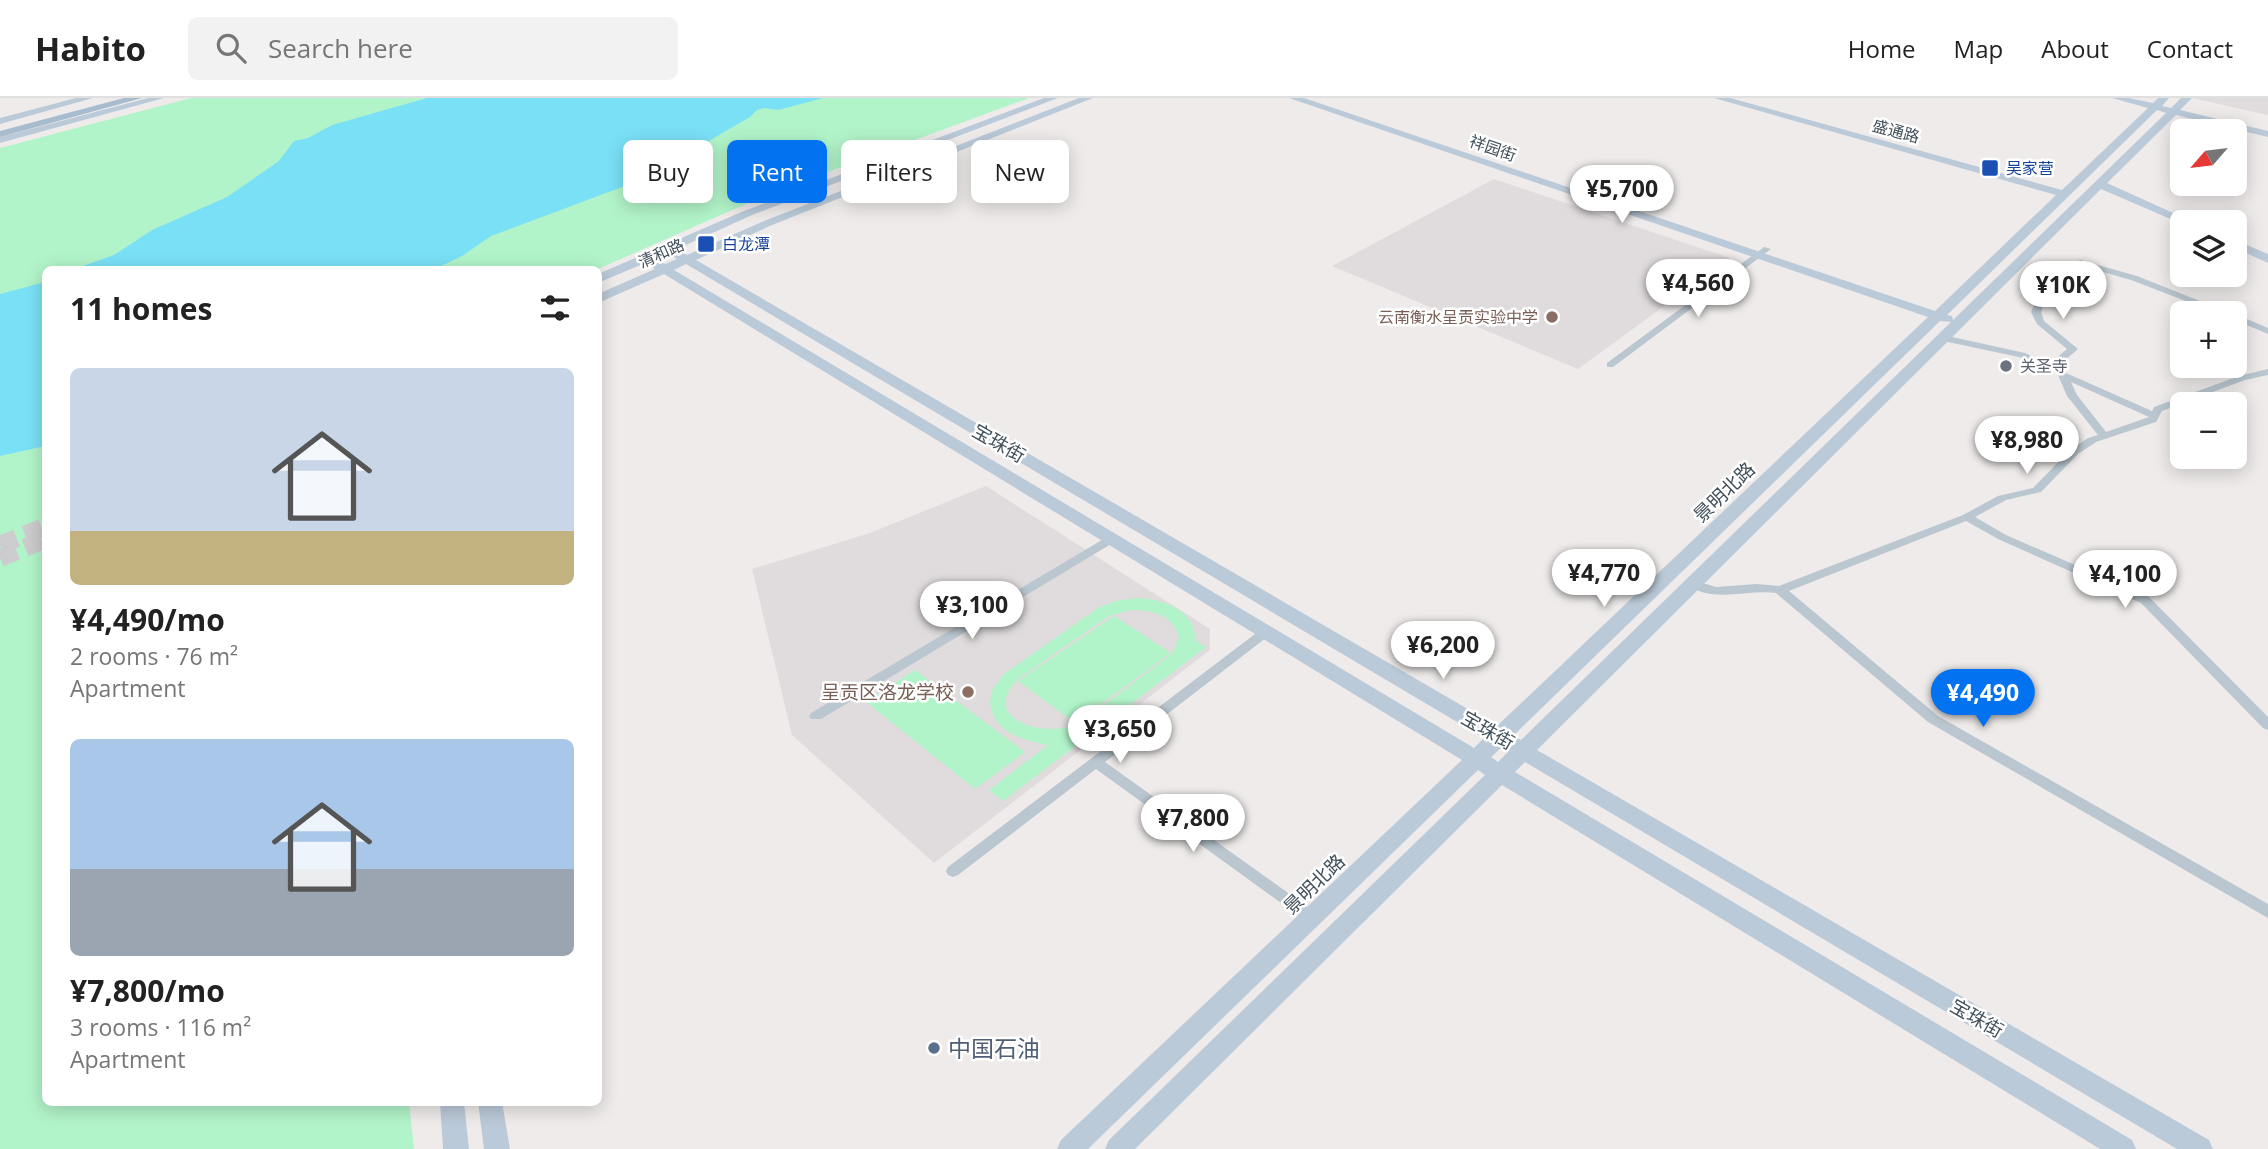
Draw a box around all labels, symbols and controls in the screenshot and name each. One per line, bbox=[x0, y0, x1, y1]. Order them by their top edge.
search box bbox=[188, 17, 678, 80]
text: Habito bbox=[35, 26, 146, 71]
icon: search bbox=[212, 29, 250, 67]
text: Search here bbox=[268, 30, 413, 66]
text: Home bbox=[1848, 32, 1916, 65]
text: Map bbox=[1954, 32, 2003, 65]
text: About bbox=[2041, 32, 2109, 65]
text: Contact bbox=[2147, 32, 2233, 65]
street label: 盛通路 bbox=[1870, 114, 1922, 148]
north arrow bbox=[2170, 119, 2247, 196]
map controls bbox=[2170, 119, 2247, 469]
street label: 祥园街 bbox=[1467, 130, 1519, 166]
chip: Buy bbox=[623, 140, 713, 203]
chip: Rent bbox=[727, 140, 827, 203]
chip: Filters bbox=[841, 140, 957, 203]
chip: New bbox=[971, 140, 1069, 203]
place label: 吴家营 bbox=[2006, 157, 2054, 179]
marker: 吴家营 bbox=[1980, 158, 2000, 178]
pin: ¥5,700 bbox=[1565, 166, 1679, 225]
text: ¥5,700 bbox=[1586, 172, 1658, 204]
button: layers bbox=[2170, 210, 2247, 287]
street label: 清和路 bbox=[635, 233, 687, 273]
place label: 白龙潭 bbox=[722, 233, 770, 255]
marker: 白龙潭 bbox=[696, 234, 716, 254]
pin: ¥4,560 bbox=[1641, 260, 1755, 319]
pin: ¥10K bbox=[2022, 262, 2104, 321]
text: ¥4,560 bbox=[1662, 266, 1734, 298]
text: ¥10K bbox=[2036, 268, 2090, 300]
text: 11 homes bbox=[70, 288, 213, 329]
icon: filters bbox=[536, 289, 574, 327]
button: + bbox=[2170, 301, 2247, 378]
place label: 云南衡水呈贡实验中学 bbox=[1378, 306, 1538, 328]
marker: 云南衡水呈贡实验中学 bbox=[1544, 309, 1560, 325]
place label: 关圣寺 bbox=[2020, 355, 2068, 377]
marker: 关圣寺 bbox=[1998, 358, 2014, 374]
button: − bbox=[2170, 392, 2247, 469]
icon: home bbox=[259, 413, 385, 539]
pin: ¥8,980 bbox=[1970, 416, 2084, 476]
street label: 宝珠街 bbox=[968, 417, 1030, 469]
text: ¥8,980 bbox=[1991, 423, 2063, 455]
street label: 景明北路 bbox=[1688, 456, 1760, 528]
pin: ¥4,770 bbox=[1547, 550, 1661, 609]
pin: ¥4,100 bbox=[2068, 550, 2182, 610]
text: ¥4,770 bbox=[1568, 556, 1640, 588]
text: ¥4,100 bbox=[2089, 557, 2161, 589]
pin: ¥3,100 bbox=[915, 582, 1029, 641]
text: ¥3,100 bbox=[936, 588, 1008, 620]
text: ¥4,490/mo bbox=[70, 599, 225, 640]
pin: ¥6,200 bbox=[1386, 622, 1500, 681]
text: ¥6,200 bbox=[1407, 628, 1479, 660]
text: 2 rooms · 76 m² bbox=[70, 640, 238, 672]
pin: ¥4,490 bbox=[1926, 670, 2040, 729]
text: Apartment bbox=[70, 672, 186, 704]
text: ¥4,490 bbox=[1947, 676, 2019, 708]
place label: 呈贡区洛龙学校 bbox=[821, 679, 954, 705]
marker: 呈贡区洛龙学校 bbox=[960, 684, 976, 700]
street label: 宝珠街 bbox=[1457, 704, 1519, 756]
pin: ¥3,650 bbox=[1063, 706, 1177, 765]
text: ¥3,650 bbox=[1084, 712, 1156, 744]
icon: home bbox=[259, 784, 385, 910]
pin: ¥7,800 bbox=[1136, 794, 1250, 854]
text: ¥7,800 bbox=[1157, 801, 1229, 833]
street label: 景明北路 bbox=[1278, 848, 1350, 920]
text: ¥7,800/mo bbox=[70, 970, 225, 1011]
street label: 宝珠街 bbox=[1946, 992, 2008, 1044]
text: 3 rooms · 116 m² bbox=[70, 1011, 251, 1043]
place label: 中国石油 bbox=[948, 1032, 1040, 1064]
marker: 中国石油 bbox=[926, 1040, 942, 1056]
text: Apartment bbox=[70, 1043, 186, 1075]

